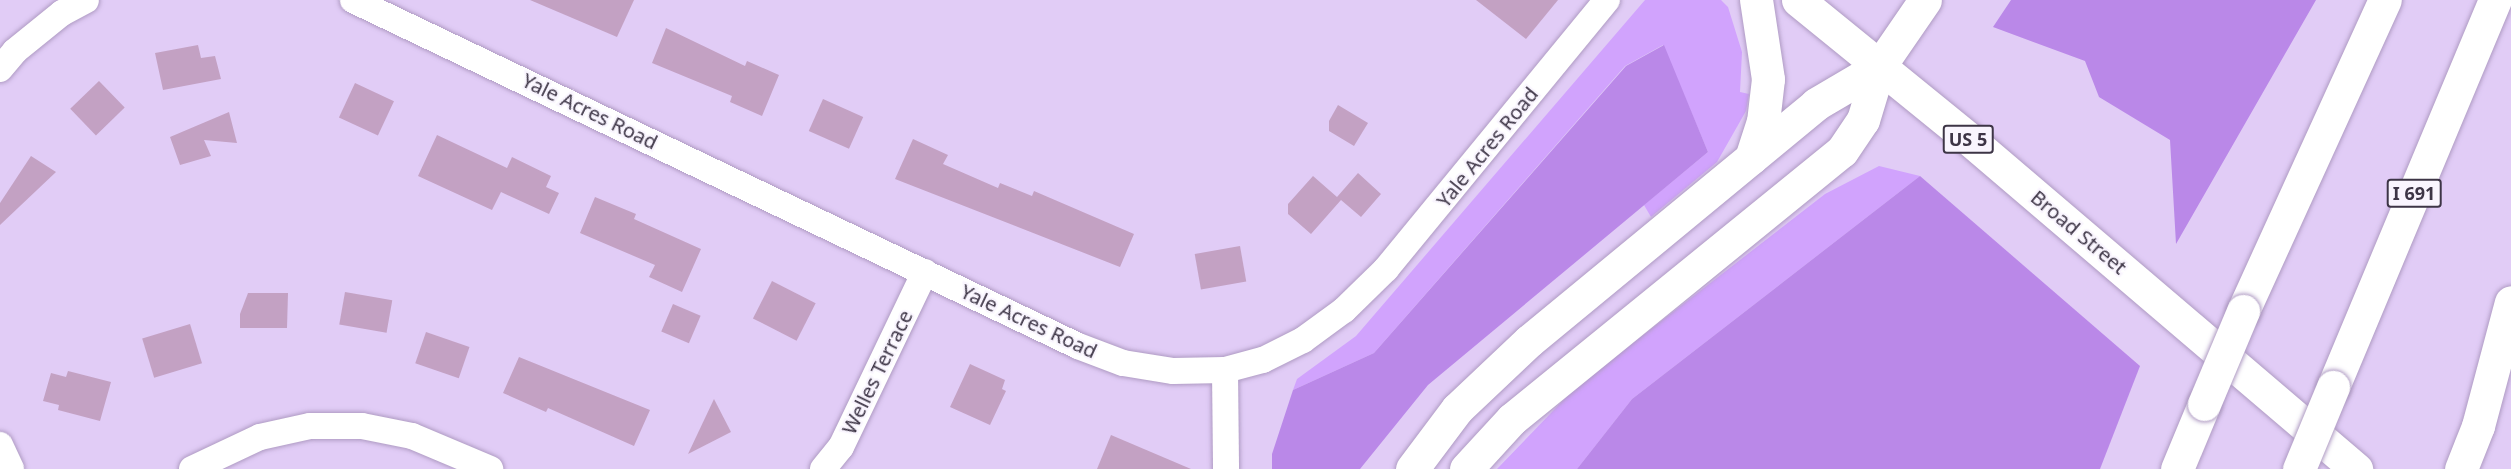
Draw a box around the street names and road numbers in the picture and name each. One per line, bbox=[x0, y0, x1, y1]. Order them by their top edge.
street label: Yale Acres Road bbox=[518, 68, 662, 154]
street label: Yale Acres Road bbox=[1431, 82, 1543, 212]
road number: US 5 bbox=[1942, 124, 1994, 154]
road number: I 691 bbox=[2386, 178, 2442, 208]
street label: Broad Street bbox=[2026, 185, 2132, 279]
street label: Yale Acres Road bbox=[957, 279, 1101, 363]
street label: Welles Terrace bbox=[837, 306, 917, 438]

